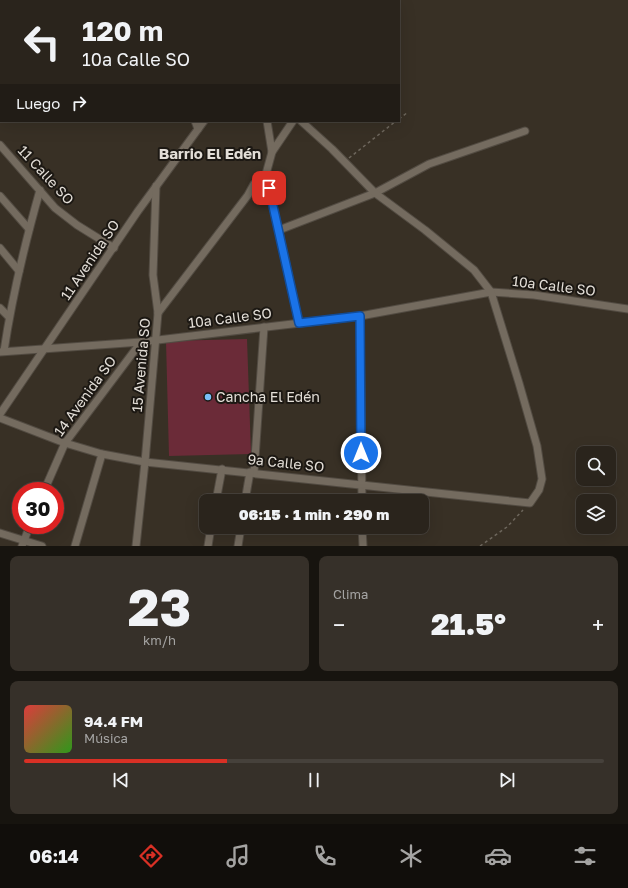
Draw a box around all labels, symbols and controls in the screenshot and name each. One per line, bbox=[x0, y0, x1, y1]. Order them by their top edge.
text: 120 m bbox=[82, 14, 163, 47]
icon: left bbox=[16, 16, 68, 68]
text: 10a Calle SO bbox=[82, 48, 190, 70]
icon: right bbox=[68, 92, 90, 114]
text: Luego bbox=[16, 94, 60, 112]
street label: 11 Calle SO bbox=[15, 142, 78, 208]
district label: Barrio El Edén bbox=[159, 144, 261, 162]
pin bbox=[252, 171, 286, 205]
icon: arrive bbox=[258, 177, 280, 199]
street label: 11 Avenida SO bbox=[57, 216, 123, 303]
street label: 10a Calle SO bbox=[511, 272, 597, 299]
street label: 10a Calle SO bbox=[187, 304, 273, 331]
street label: 15 Avenida SO bbox=[128, 317, 153, 413]
street label: 14 Avenida SO bbox=[50, 352, 119, 439]
place label: Cancha El Edén bbox=[216, 388, 320, 405]
marker: Cancha El Edén bbox=[203, 392, 213, 402]
position arrow bbox=[340, 432, 382, 474]
map controls bbox=[576, 446, 616, 534]
button: search bbox=[576, 446, 616, 486]
street label: 9a Calle SO bbox=[247, 450, 325, 475]
speed limit sign: 30 bbox=[12, 482, 64, 534]
button: layers bbox=[576, 494, 616, 534]
text: 06:15 · 1 min · 290 m bbox=[239, 505, 389, 523]
text: 23 bbox=[128, 575, 191, 637]
text: Clima bbox=[333, 586, 368, 602]
text: 21.5° bbox=[431, 606, 506, 642]
text: − bbox=[333, 611, 345, 638]
text: + bbox=[592, 611, 604, 638]
text: km/h bbox=[143, 632, 176, 648]
text: 94.4 FM bbox=[84, 712, 143, 730]
text: Música bbox=[84, 730, 128, 746]
icon: previous bbox=[110, 769, 132, 791]
icon: pause bbox=[303, 769, 325, 791]
icon: next bbox=[496, 769, 518, 791]
icon: directions bbox=[137, 842, 165, 870]
icon: music bbox=[224, 842, 252, 870]
icon: phone bbox=[311, 842, 339, 870]
icon: climate bbox=[397, 842, 425, 870]
icon: car bbox=[484, 842, 512, 870]
icon: filters bbox=[571, 842, 599, 870]
text: 06:14 bbox=[29, 845, 79, 867]

